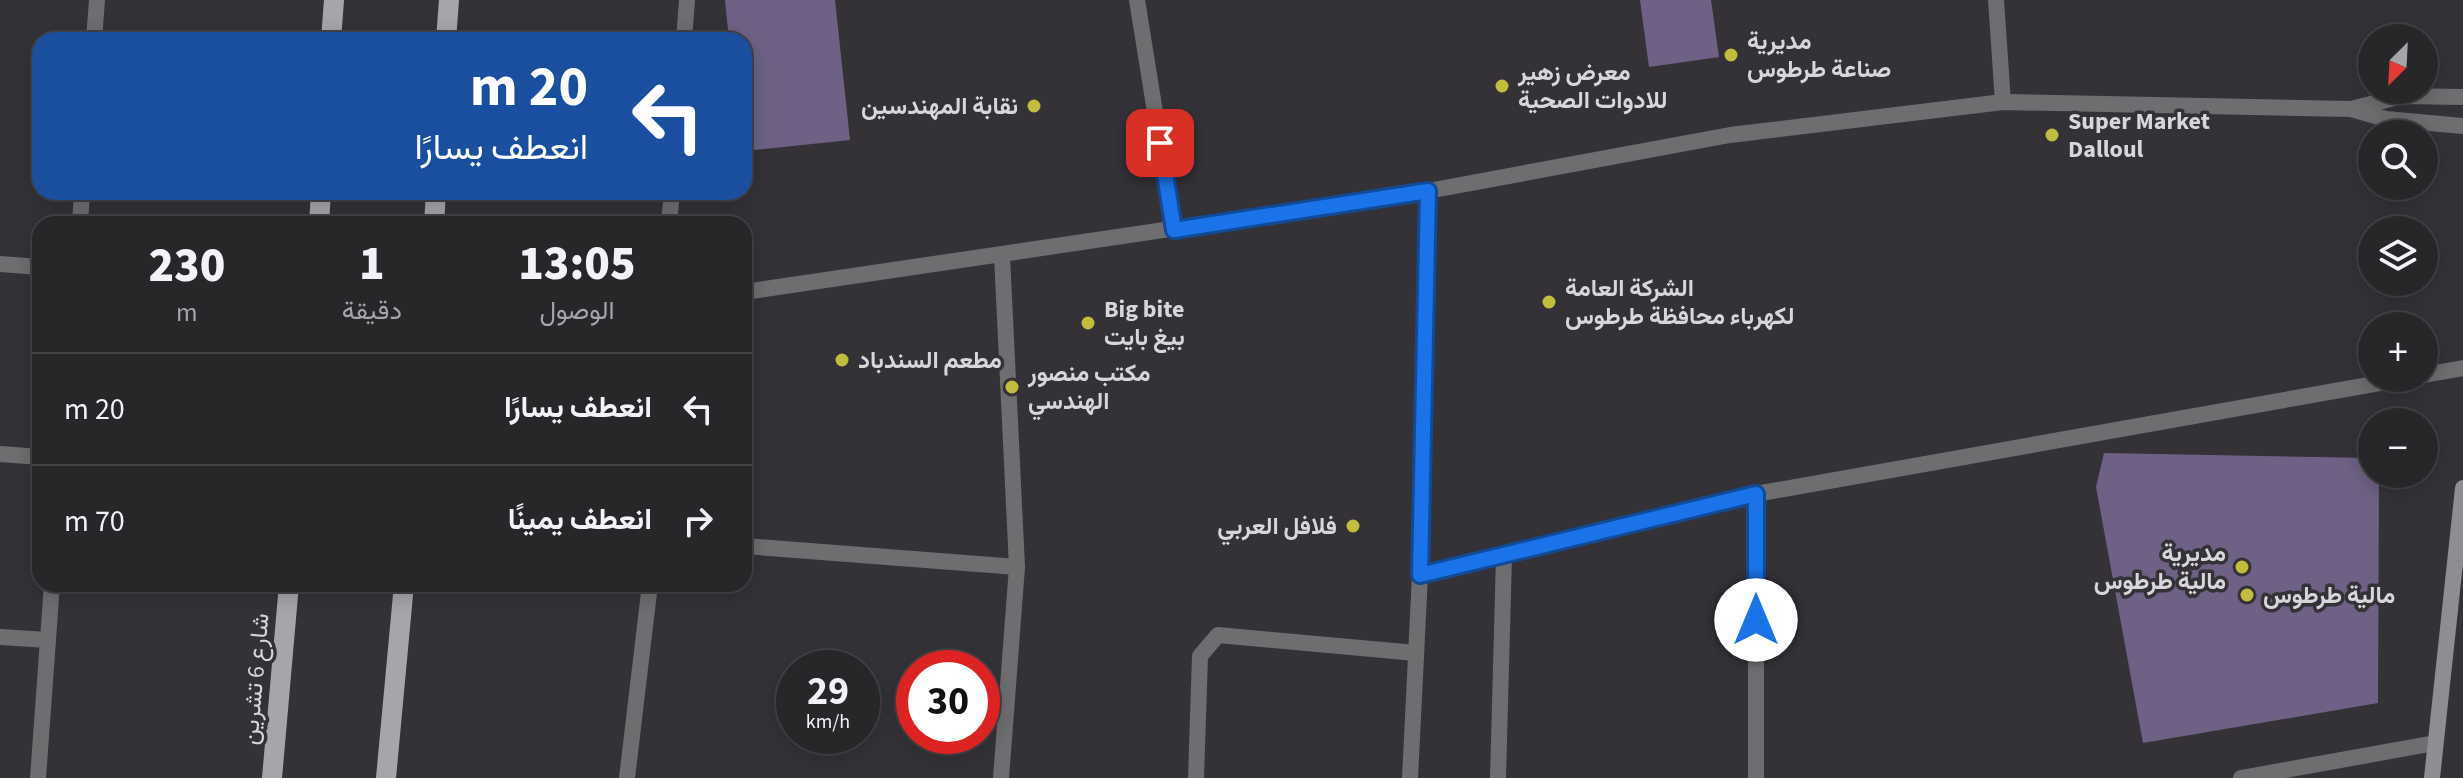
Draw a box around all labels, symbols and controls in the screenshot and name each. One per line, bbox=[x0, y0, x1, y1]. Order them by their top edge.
place label: مديرية صناعة طرطوس bbox=[1747, 24, 1891, 87]
north arrow bbox=[2358, 24, 2438, 104]
map controls bbox=[2358, 24, 2438, 488]
marker: مديرية صناعة طرطوس bbox=[1722, 46, 1740, 64]
text: 20 m bbox=[470, 48, 588, 127]
place label: معرض زهير للادوات الصحية bbox=[1517, 55, 1667, 118]
icon: left bbox=[616, 64, 720, 168]
marker: معرض زهير للادوات الصحية bbox=[1493, 77, 1511, 95]
place label: نقابة المهندسين bbox=[861, 89, 1018, 124]
marker: نقابة المهندسين bbox=[1025, 97, 1043, 115]
place label: Super Market Dalloul bbox=[2068, 104, 2210, 167]
pin bbox=[1126, 109, 1194, 177]
button: search bbox=[2358, 120, 2438, 200]
icon: arrive bbox=[1138, 121, 1182, 165]
text: انعطف يسارًا bbox=[415, 122, 588, 173]
marker: Super Market Dalloul bbox=[2043, 126, 2061, 144]
button: layers bbox=[2358, 216, 2438, 296]
text: 1 bbox=[359, 230, 385, 298]
text: 13:05 bbox=[518, 230, 636, 298]
text: 230 bbox=[148, 232, 225, 300]
place label: الشركة العامة لكهرباء محافظة طرطوس bbox=[1565, 271, 1794, 334]
text: دقيقة bbox=[342, 292, 402, 329]
text: الوصول bbox=[539, 292, 614, 329]
place label: Big bite بيغ بايت bbox=[1104, 292, 1185, 355]
marker: الشركة العامة لكهرباء محافظة طرطوس bbox=[1540, 293, 1558, 311]
text: m bbox=[176, 294, 198, 331]
button: + bbox=[2358, 312, 2438, 392]
marker: Big bite بيغ بايت bbox=[1079, 314, 1097, 332]
place label: مطعم السندباد bbox=[858, 343, 1002, 378]
marker: مطعم السندباد bbox=[833, 351, 851, 369]
place label: مكتب منصور الهندسي bbox=[1027, 356, 1151, 421]
marker: مكتب منصور الهندسي bbox=[1003, 378, 1021, 396]
text: انعطف يسارًا bbox=[504, 386, 652, 429]
icon: left bbox=[676, 387, 720, 431]
text: 20 m bbox=[64, 388, 125, 431]
button: − bbox=[2358, 408, 2438, 488]
text: انعطف يمينًا bbox=[508, 498, 652, 541]
icon: right bbox=[676, 499, 720, 543]
text: 70 m bbox=[64, 500, 125, 543]
place label: فلافل العربي bbox=[1217, 509, 1337, 546]
marker: فلافل العربي bbox=[1344, 517, 1362, 535]
place label: مديرية مالية طرطوس bbox=[2094, 536, 2226, 599]
marker: مديرية مالية طرطوس bbox=[2233, 558, 2251, 576]
position arrow bbox=[1714, 578, 1798, 662]
place label: مالية طرطوس bbox=[2263, 578, 2395, 613]
marker: مالية طرطوس bbox=[2238, 586, 2256, 604]
street label: شارع 6 تشرين bbox=[232, 612, 279, 746]
speed limit sign: 30 bbox=[896, 650, 1000, 754]
text: 29 bbox=[807, 663, 849, 720]
text: km/h bbox=[806, 708, 850, 736]

